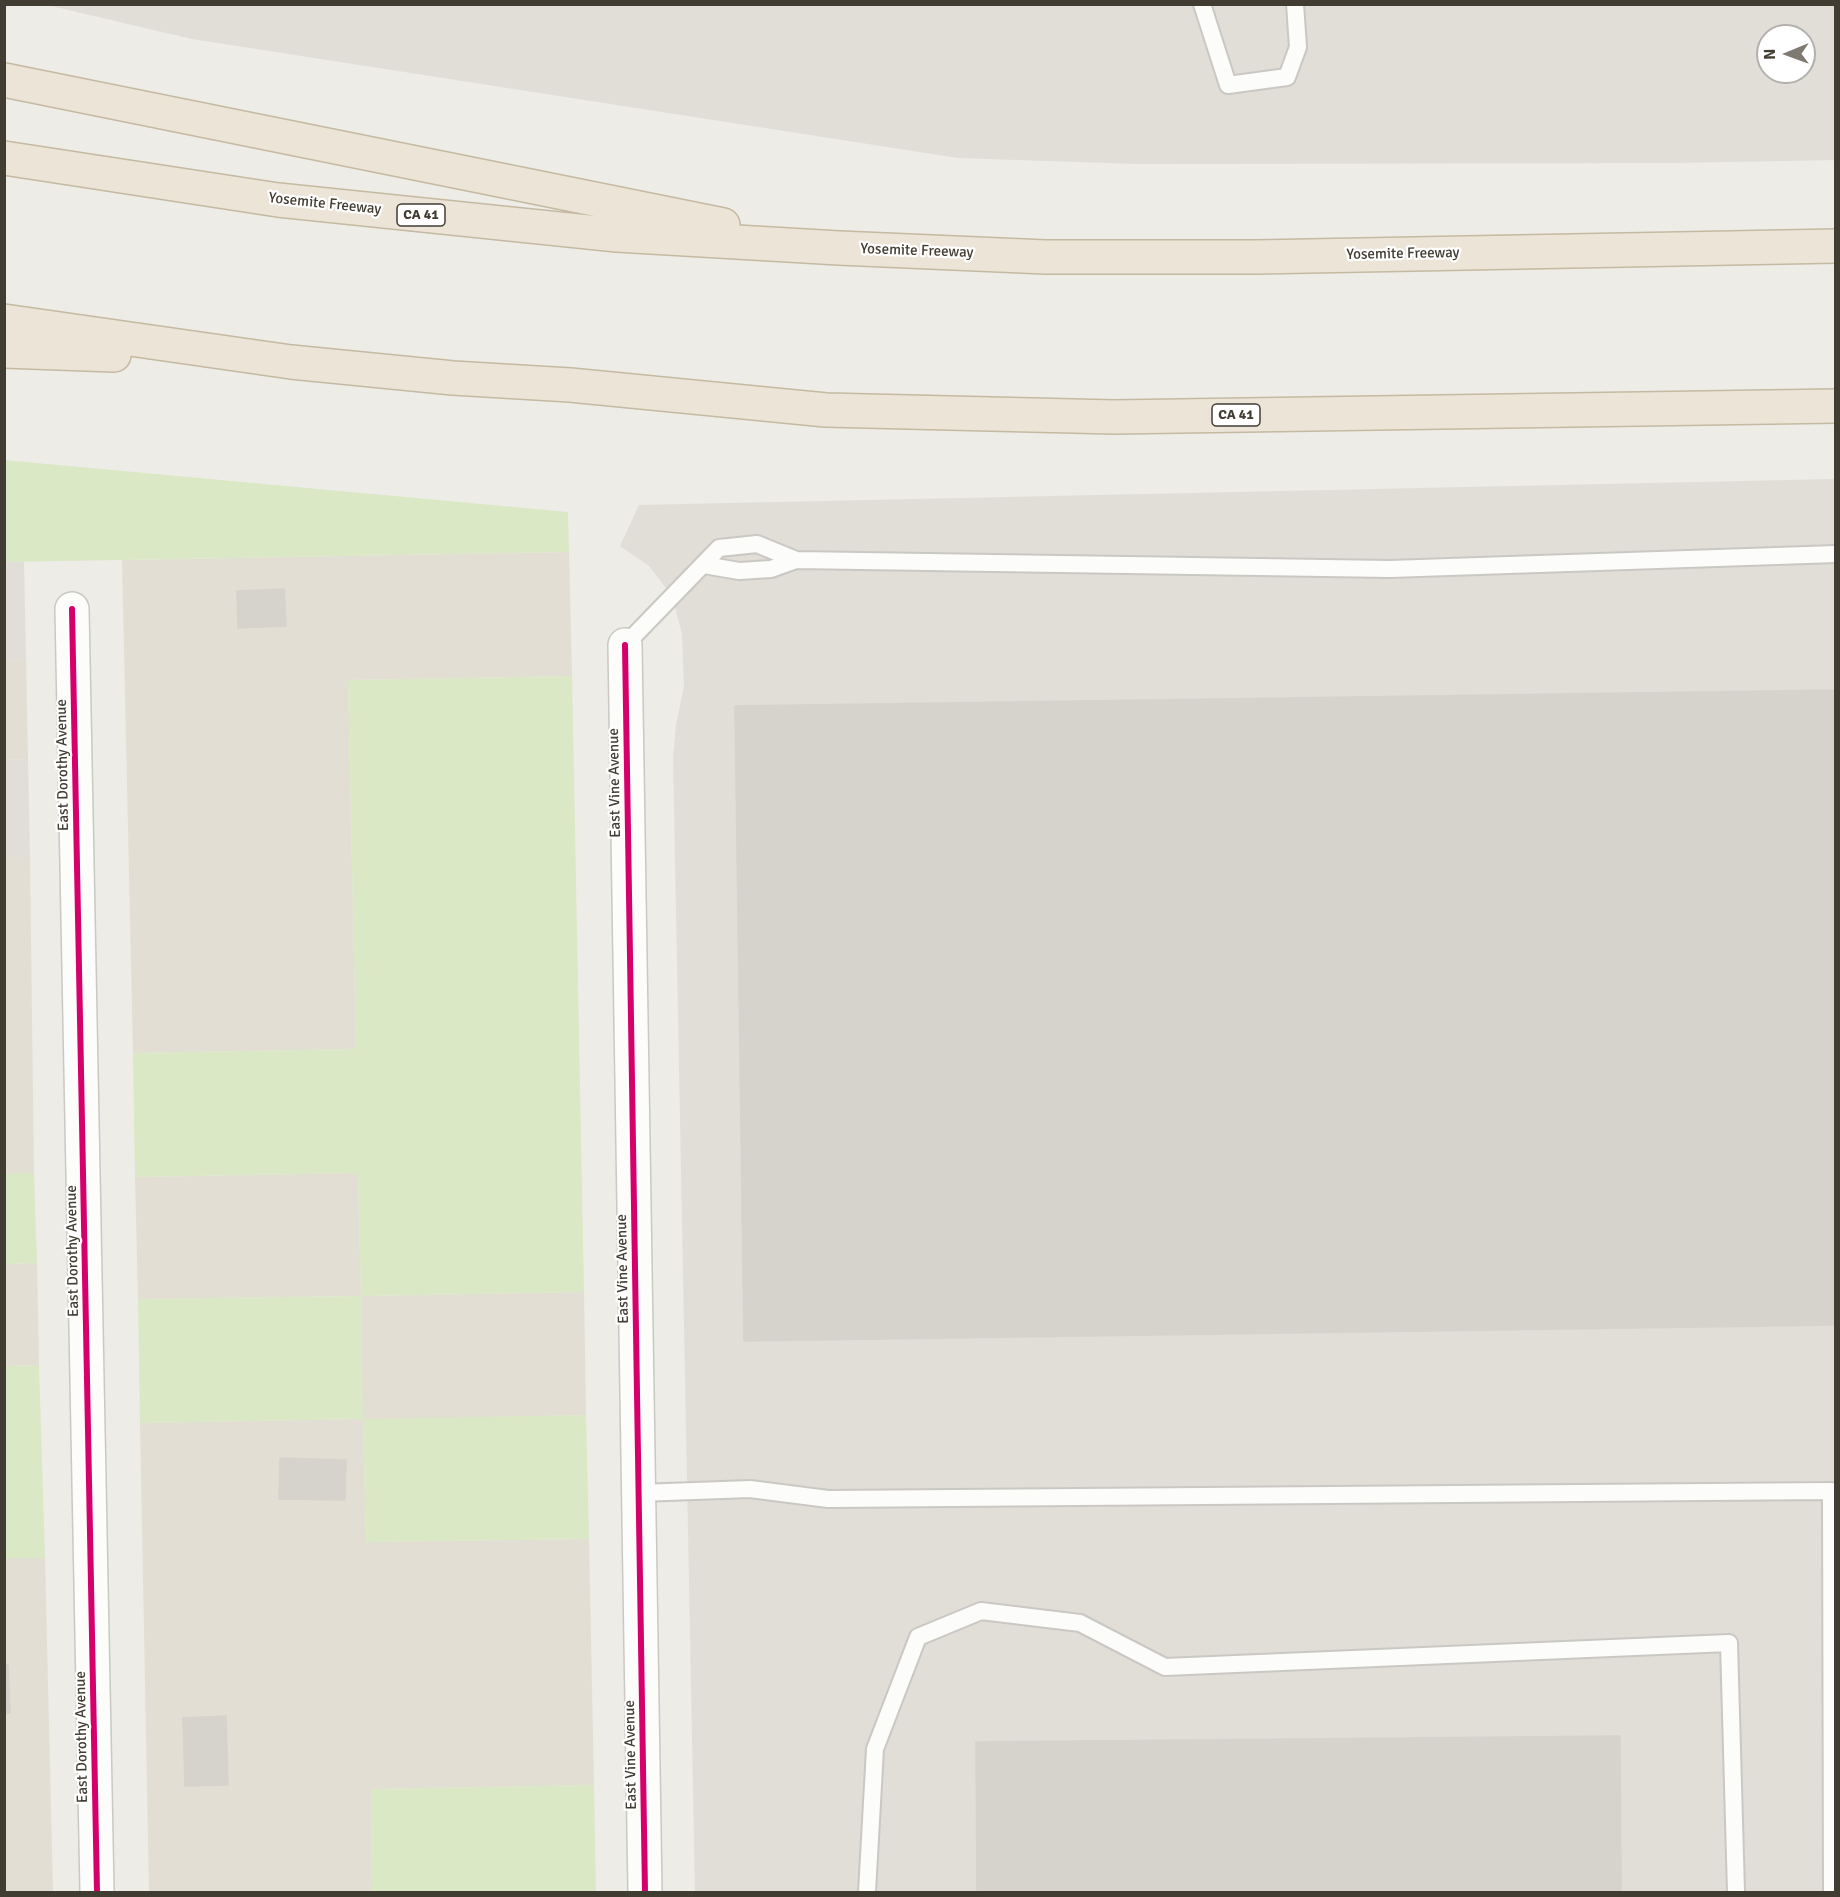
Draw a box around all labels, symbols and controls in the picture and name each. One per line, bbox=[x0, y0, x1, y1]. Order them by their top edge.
north arrow bbox=[1756, 24, 1816, 84]
text: N bbox=[1760, 49, 1780, 60]
street label: Yosemite Freeway bbox=[268, 189, 382, 219]
road number: CA 41 bbox=[397, 204, 445, 226]
street label: Yosemite Freeway bbox=[860, 240, 974, 262]
street label: Yosemite Freeway bbox=[1346, 244, 1460, 264]
road number: CA 41 bbox=[1212, 404, 1260, 426]
street label: East Dorothy Avenue bbox=[53, 699, 73, 831]
street label: East Vine Avenue bbox=[605, 728, 625, 838]
street label: East Dorothy Avenue bbox=[63, 1185, 83, 1317]
street label: East Vine Avenue bbox=[613, 1214, 633, 1324]
street label: East Dorothy Avenue bbox=[72, 1671, 92, 1803]
street label: East Vine Avenue bbox=[621, 1700, 641, 1810]

